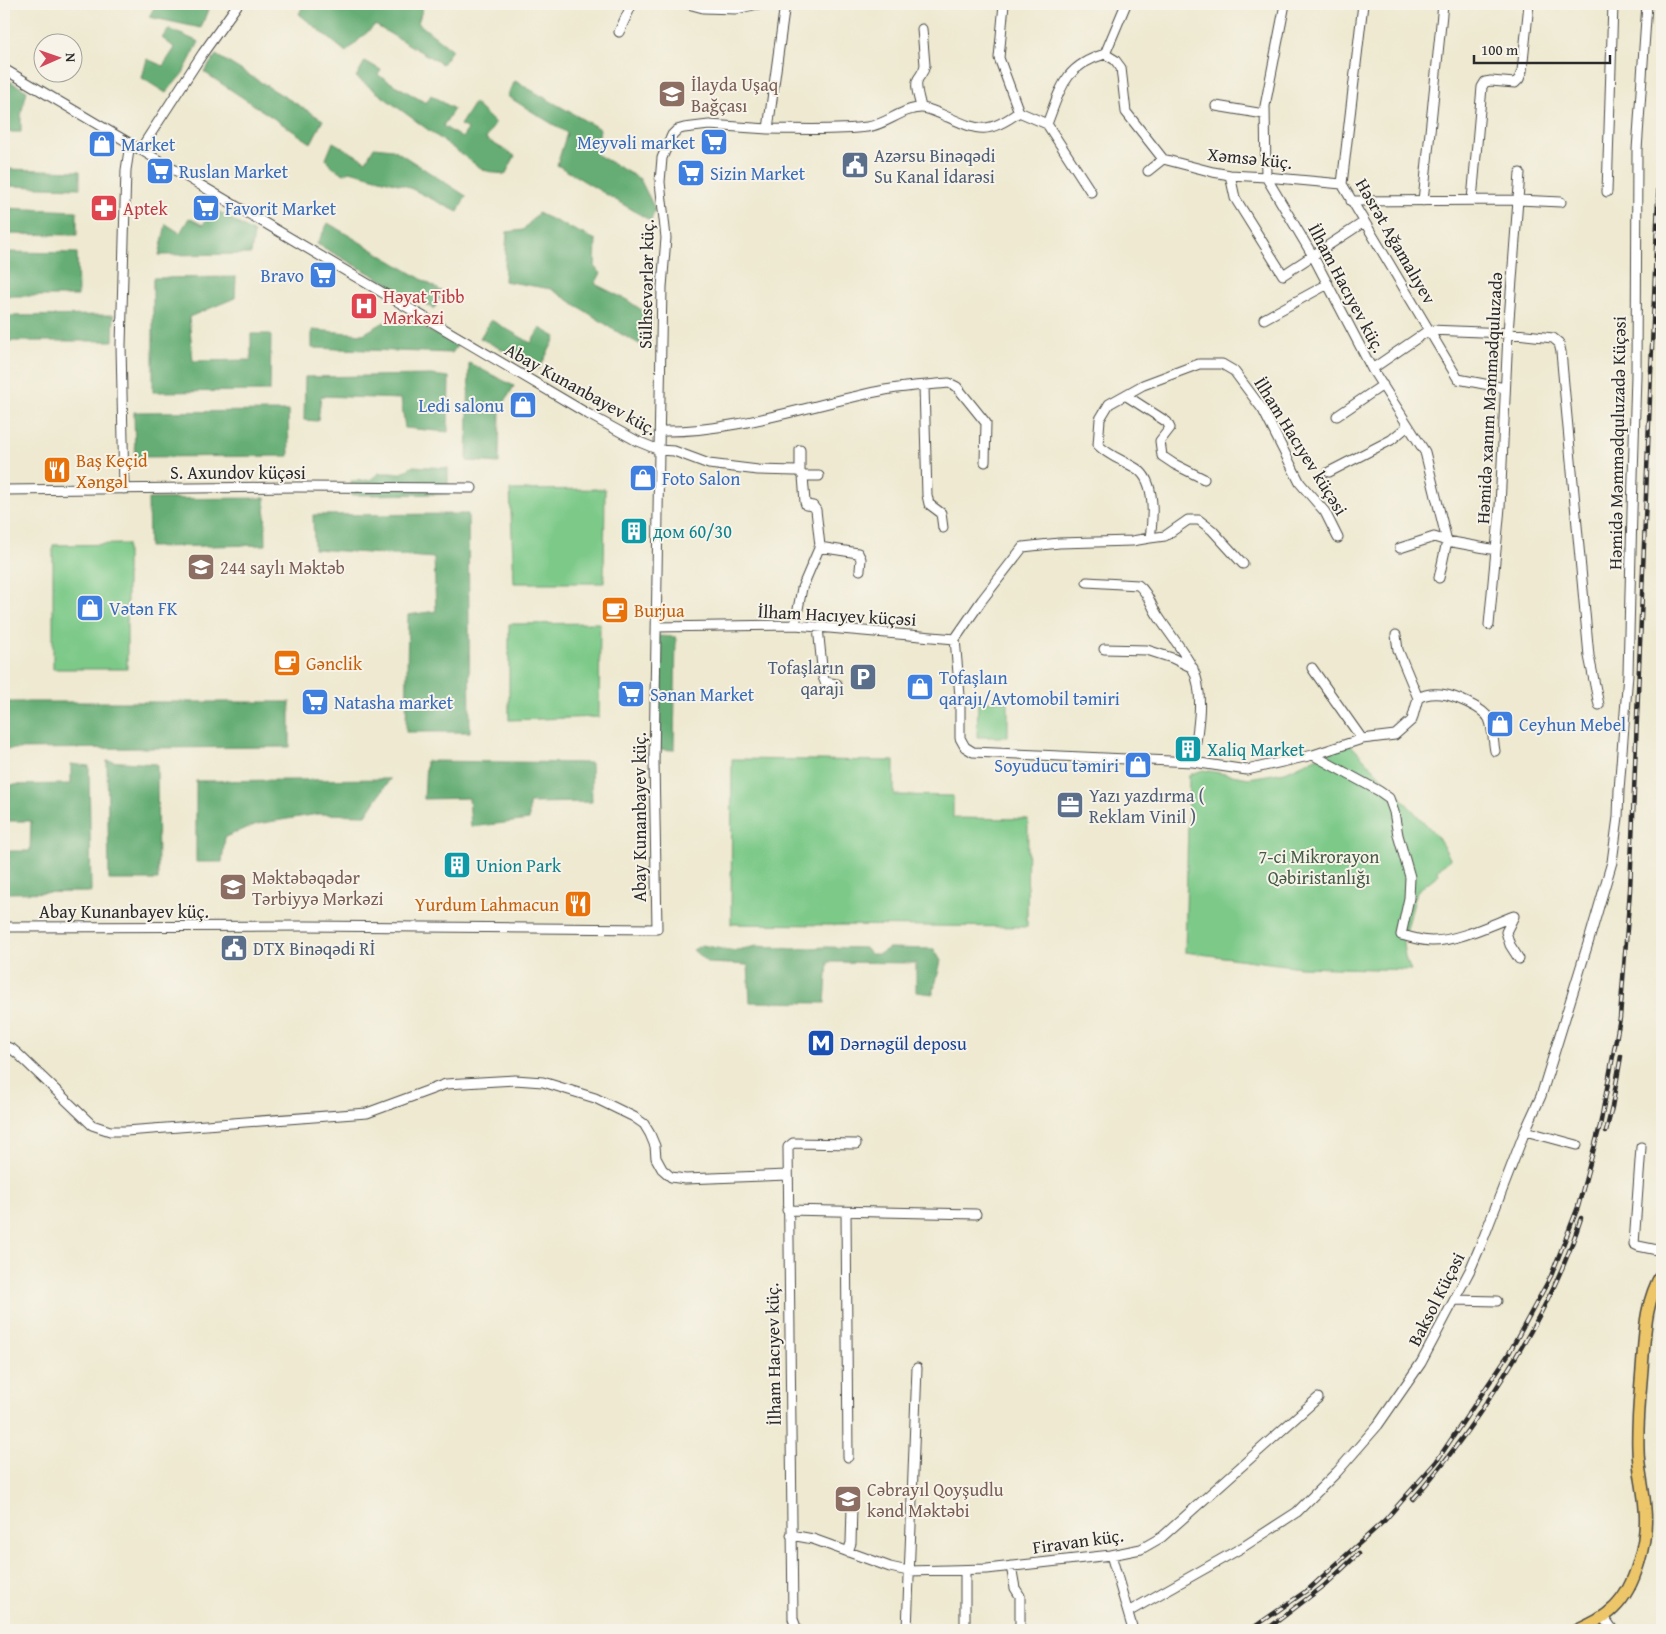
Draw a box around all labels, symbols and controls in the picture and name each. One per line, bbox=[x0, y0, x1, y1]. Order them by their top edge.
north arrow bbox=[32, 32, 82, 82]
scale bar bbox=[1474, 32, 1610, 64]
text: 100 m bbox=[1481, 39, 1519, 60]
text: N bbox=[61, 53, 81, 63]
place label: İlayda Uşaq Bağçası bbox=[691, 71, 779, 119]
school or university icon: İlayda Uşaq Bağçası bbox=[657, 79, 687, 109]
supermarket icon: Meyvəli market bbox=[699, 127, 729, 157]
shop icon: Market bbox=[87, 129, 117, 159]
place label: Meyvəli market bbox=[577, 129, 696, 156]
place label: Market bbox=[121, 131, 176, 158]
street label: Xəmsə küç. bbox=[1206, 140, 1294, 176]
place label: Azərsu Binəqədi Su Kanal İdarəsi bbox=[874, 142, 996, 190]
public building icon: Azərsu Binəqədi Su Kanal İdarəsi bbox=[840, 150, 870, 180]
supermarket icon: Ruslan Market bbox=[145, 156, 175, 186]
place label: Ruslan Market bbox=[179, 158, 289, 185]
supermarket icon: Sizin Market bbox=[676, 158, 706, 188]
place label: Sizin Market bbox=[710, 160, 806, 187]
street label: Həsrət Ağamalıyev bbox=[1349, 173, 1443, 309]
pharmacy icon: Aptek bbox=[89, 193, 119, 223]
supermarket icon: Favorit Market bbox=[191, 193, 221, 223]
place label: Aptek bbox=[123, 195, 168, 222]
place label: Favorit Market bbox=[225, 195, 337, 222]
street label: Sülhsevərlər küç. bbox=[631, 219, 661, 349]
street label: İlham Hacıyev küç. bbox=[1302, 219, 1392, 357]
supermarket icon: Bravo bbox=[308, 260, 338, 290]
place label: Bravo bbox=[261, 262, 304, 289]
street label: Həmidə xanım Məmmədquluzadə bbox=[1469, 271, 1509, 525]
place label: Həyat Tibb Mərkəzi bbox=[383, 283, 465, 331]
hospital icon: Həyat Tibb Mərkəzi bbox=[349, 291, 379, 321]
street label: Həmidə Məmmədquluzadə Küçəsi bbox=[1601, 316, 1633, 570]
street label: Abay Kunanbayev küç. bbox=[500, 336, 662, 442]
street label: İlham Hacıyev küçəsi bbox=[1247, 372, 1355, 520]
shop icon: Ledi salonu bbox=[508, 390, 538, 420]
place label: Ledi salonu bbox=[418, 392, 504, 419]
place label: Baş Keçid Xəngəl bbox=[76, 447, 148, 495]
restaurant icon: Baş Keçid Xəngəl bbox=[42, 455, 72, 485]
street label: S. Axundov küçəsi bbox=[170, 459, 306, 486]
shop icon: Foto Salon bbox=[628, 463, 658, 493]
place label: Foto Salon bbox=[662, 465, 740, 492]
building icon: дом 60/30 bbox=[619, 516, 649, 546]
place label: дом 60/30 bbox=[653, 518, 732, 545]
school or university icon: 244 saylı Məktəb bbox=[186, 552, 216, 582]
place label: 244 saylı Məktəb bbox=[220, 554, 345, 581]
shop icon: Vətən FK bbox=[75, 593, 105, 623]
place label: Vətən FK bbox=[109, 595, 178, 622]
cafe icon: Burjua bbox=[600, 595, 630, 625]
place label: Burjua bbox=[634, 597, 685, 624]
street label: İlham Hacıyev küçəsi bbox=[757, 597, 917, 633]
cafe icon: Gənclik bbox=[272, 648, 302, 678]
place label: Gənclik bbox=[306, 650, 363, 677]
place label: Tofaşların qarajı bbox=[768, 654, 844, 702]
parking icon: Tofaşların qarajı bbox=[848, 662, 878, 692]
place label: Tofaşlaın qarajı/Avtomobil təmiri bbox=[939, 664, 1120, 712]
shop icon: Tofaşlaın qarajı/Avtomobil təmiri bbox=[905, 672, 935, 702]
supermarket icon: Sənan Market bbox=[616, 679, 646, 709]
place label: Sənan Market bbox=[650, 681, 755, 708]
supermarket icon: Natasha market bbox=[300, 687, 330, 717]
place label: Natasha market bbox=[334, 689, 454, 716]
shop icon: Ceyhun Mebel bbox=[1485, 709, 1515, 739]
place label: Ceyhun Mebel bbox=[1519, 711, 1626, 738]
street label: Abay Kunanbayev küç. bbox=[626, 732, 653, 902]
building icon: Xaliq Market bbox=[1173, 734, 1203, 764]
place label: Xaliq Market bbox=[1207, 736, 1305, 763]
shop icon: Soyuducu təmiri bbox=[1123, 750, 1153, 780]
place label: Soyuducu təmiri bbox=[994, 752, 1119, 779]
place label: Yazı yazdırma ( Reklam Vinil ) bbox=[1089, 782, 1204, 830]
office icon: Yazı yazdırma ( Reklam Vinil ) bbox=[1055, 790, 1085, 820]
park label: 7-ci Mikrorayon Qəbiristanlığı bbox=[1259, 843, 1379, 891]
building icon: Union Park bbox=[442, 850, 472, 880]
place label: Union Park bbox=[476, 852, 562, 879]
place label: Məktəbəqədər Tərbiyyə Mərkəzi bbox=[252, 864, 383, 912]
school or university icon: Məktəbəqədər Tərbiyyə Mərkəzi bbox=[218, 872, 248, 902]
restaurant icon: Yurdum Lahmacun bbox=[563, 889, 593, 919]
place label: Yurdum Lahmacun bbox=[415, 891, 559, 918]
street label: Abay Kunanbayev küç. bbox=[39, 898, 209, 925]
public building icon: DTX Binəqədi Rİ bbox=[219, 933, 249, 963]
place label: DTX Binəqədi Rİ bbox=[253, 935, 375, 962]
metro station icon: Dərnəgül deposu bbox=[806, 1028, 836, 1058]
place label: Dərnəgül deposu bbox=[840, 1030, 967, 1057]
street label: Baksol Küçəsi bbox=[1401, 1247, 1471, 1351]
street label: İlham Hacıyev küç. bbox=[758, 1282, 788, 1426]
place label: Cəbrayıl Qoyşudlu kənd Məktəbi bbox=[867, 1476, 1004, 1524]
school or university icon: Cəbrayıl Qoyşudlu kənd Məktəbi bbox=[833, 1484, 863, 1514]
street label: Firavan küç. bbox=[1031, 1521, 1125, 1561]

